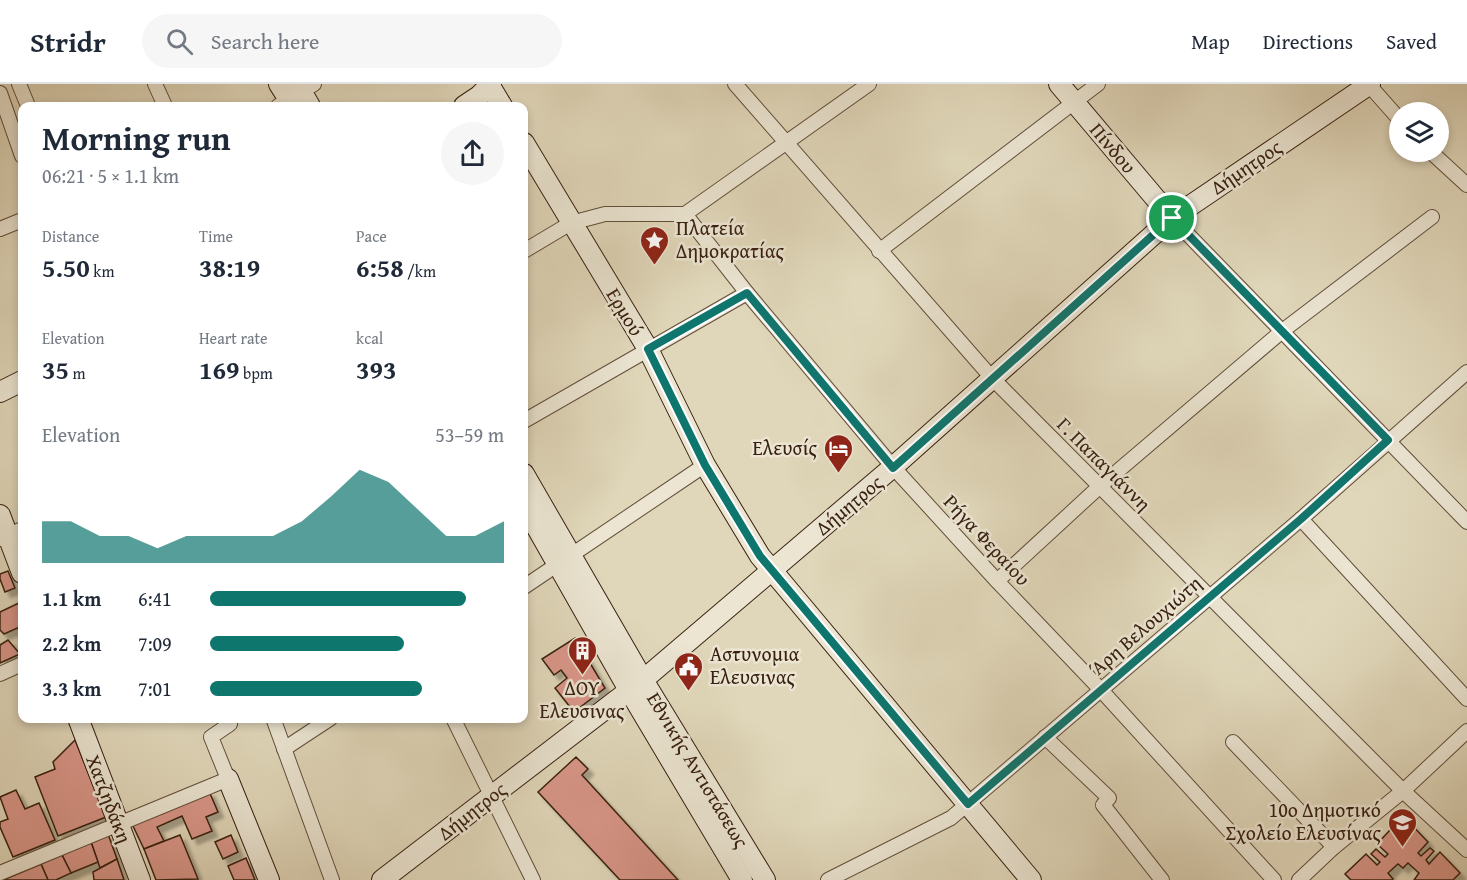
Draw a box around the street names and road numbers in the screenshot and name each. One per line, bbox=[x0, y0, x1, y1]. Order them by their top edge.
street label: Πίνδου bbox=[1083, 116, 1143, 180]
street label: Δήμητρος bbox=[1204, 132, 1288, 201]
street label: Ερμού bbox=[600, 282, 651, 341]
street label: Γ. Παπαγιάννη bbox=[1051, 410, 1158, 517]
street label: Δήμητρος bbox=[809, 467, 889, 542]
street label: Ρήγα Φεραίου bbox=[937, 487, 1037, 592]
street label: Άρη Βελουχιώτη bbox=[1082, 569, 1207, 683]
street label: Εθνικής Αντιστάσεως bbox=[640, 686, 757, 854]
street label: Χατζηδάκη bbox=[79, 750, 140, 847]
street label: Δήμητρος bbox=[431, 774, 513, 847]

